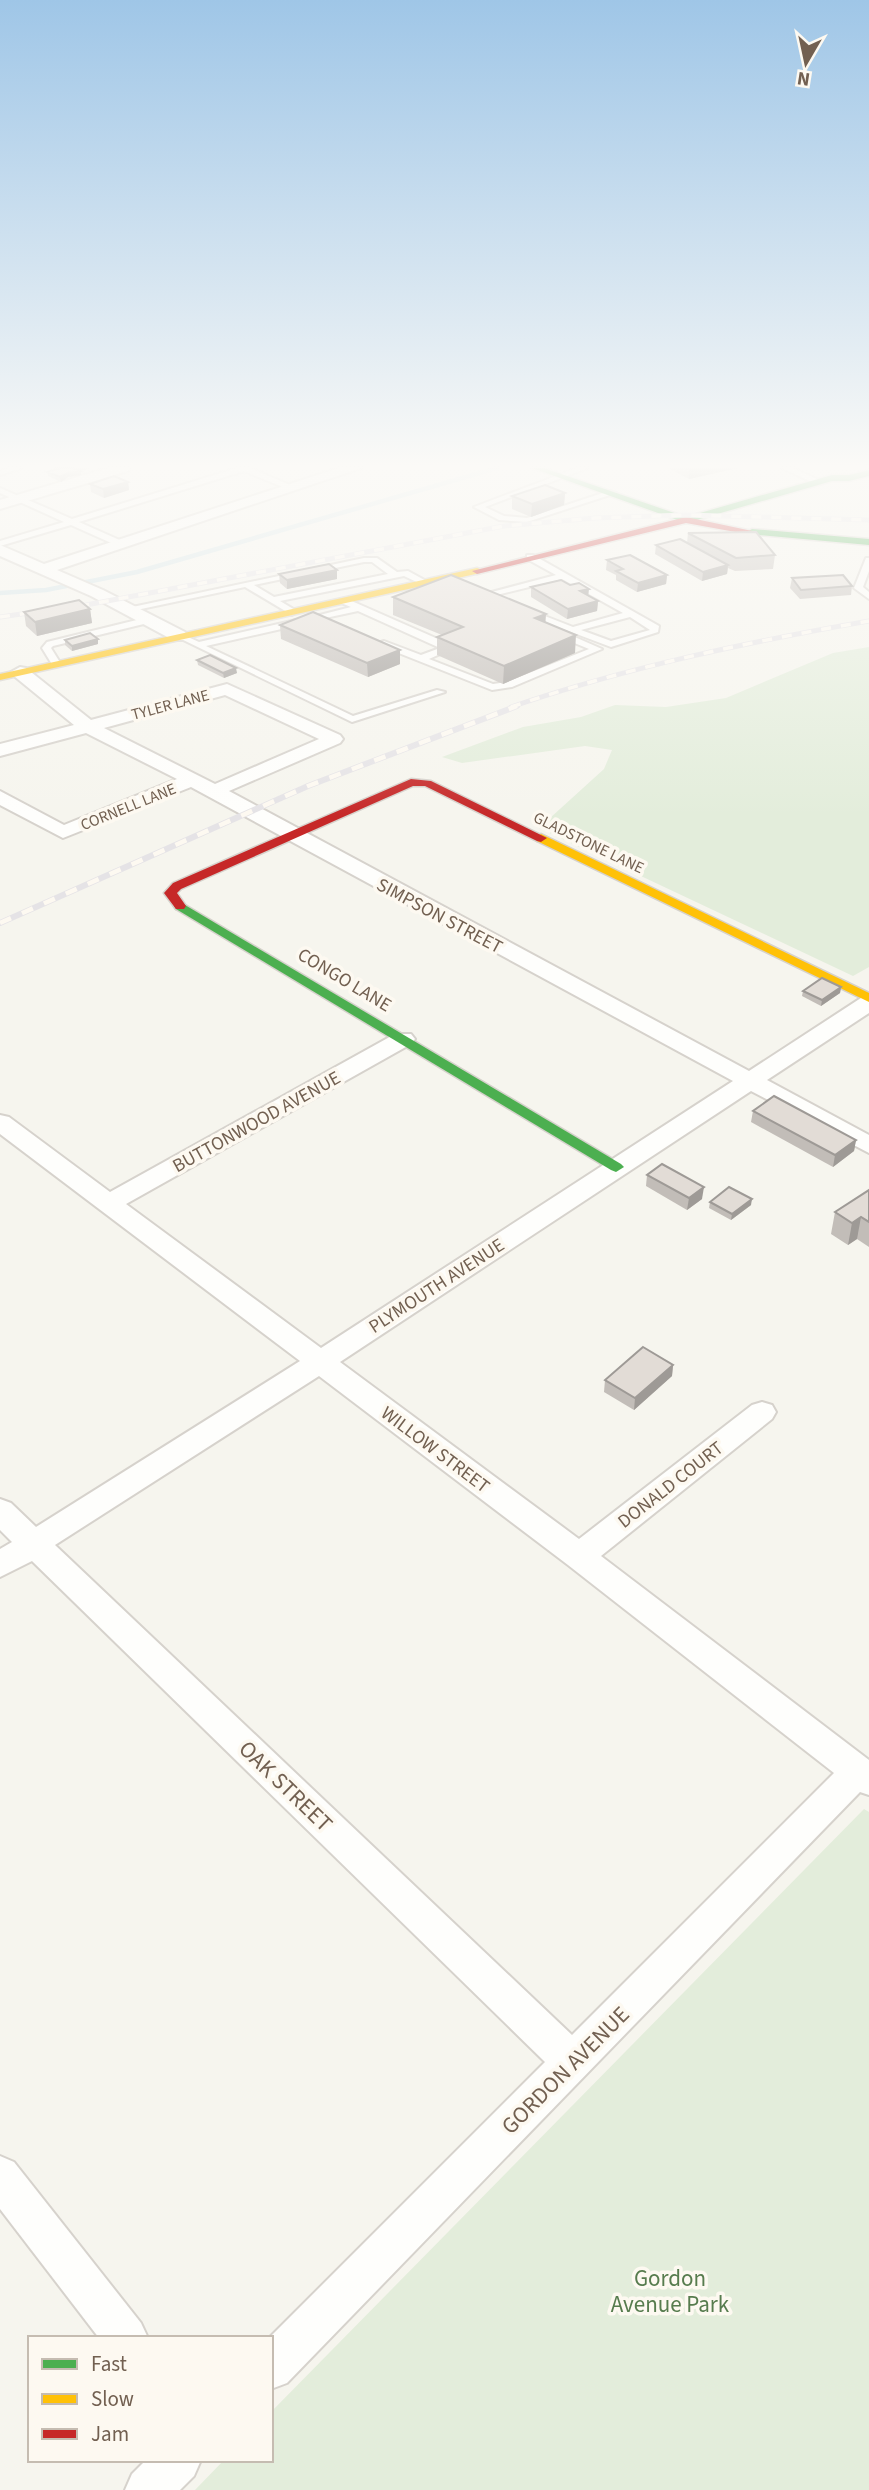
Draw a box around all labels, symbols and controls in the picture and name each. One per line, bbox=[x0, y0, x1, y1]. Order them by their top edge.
north arrow bbox=[771, 28, 841, 98]
text: N bbox=[795, 64, 812, 93]
street label: TYLER LANE bbox=[129, 684, 212, 726]
street label: CORNELL LANE bbox=[77, 778, 179, 836]
street label: GLADSTONE LANE bbox=[530, 807, 648, 879]
street label: SIMPSON STREET bbox=[371, 872, 507, 961]
street label: CONGO LANE bbox=[292, 942, 396, 1019]
street label: BUTTONWOOD AVENUE bbox=[168, 1065, 346, 1180]
street label: PLYMOUTH AVENUE bbox=[364, 1232, 510, 1340]
street label: WILLOW STREET bbox=[375, 1400, 495, 1500]
street label: DONALD COURT bbox=[612, 1435, 729, 1535]
street label: OAK STREET bbox=[231, 1733, 340, 1840]
street label: GORDON AVENUE bbox=[494, 1999, 637, 2142]
park label: Gordon Avenue Park bbox=[611, 2262, 730, 2321]
legend bbox=[28, 2336, 273, 2462]
text: Fast bbox=[91, 2349, 127, 2379]
text: Slow bbox=[91, 2384, 134, 2414]
text: Jam bbox=[91, 2419, 129, 2449]

